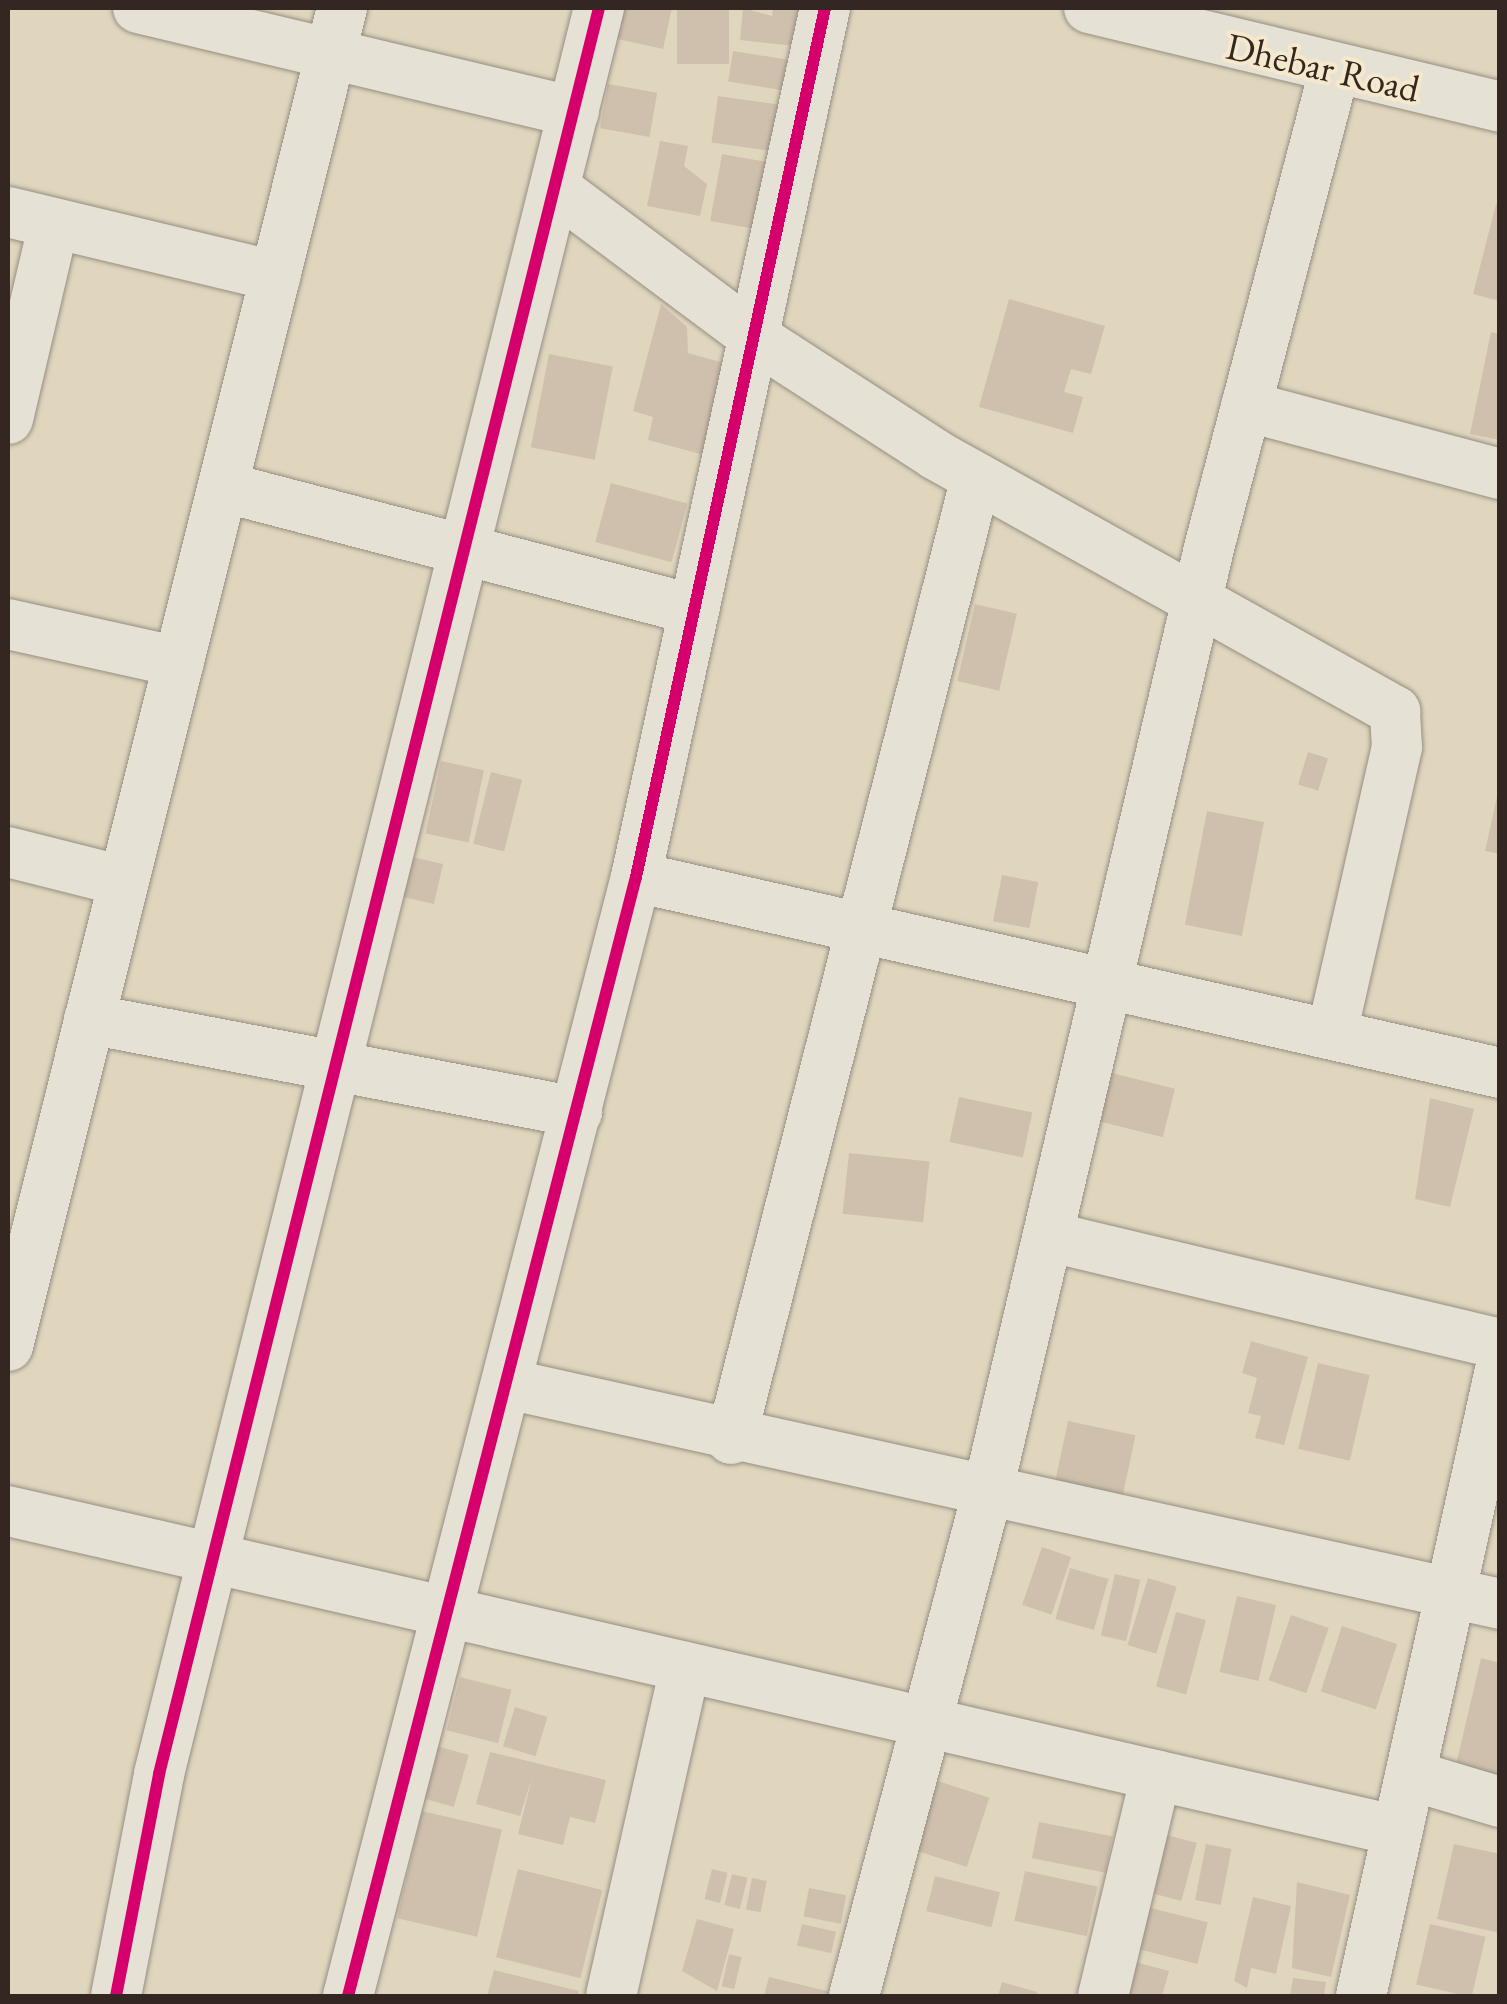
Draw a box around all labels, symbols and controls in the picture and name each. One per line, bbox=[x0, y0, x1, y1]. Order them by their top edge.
street label: Dhebar Road bbox=[1222, 23, 1424, 111]

